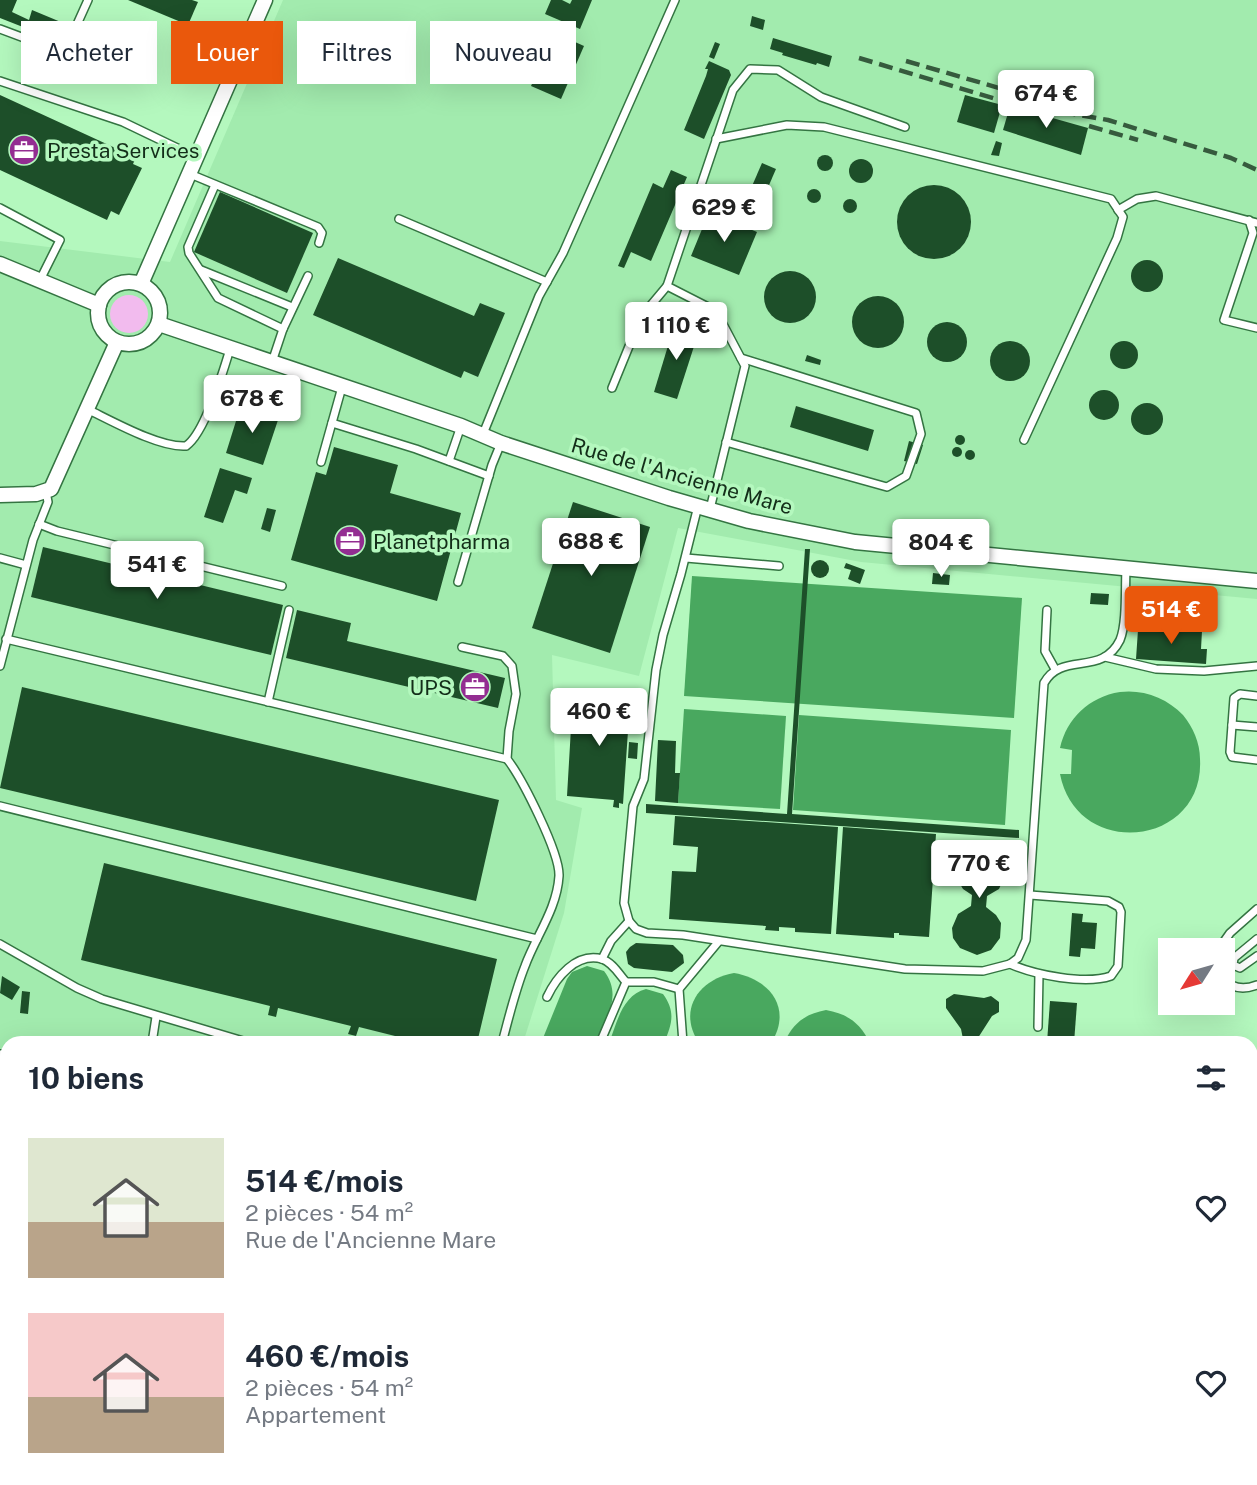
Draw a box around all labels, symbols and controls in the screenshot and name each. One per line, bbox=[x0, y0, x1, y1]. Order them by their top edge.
chip: Acheter bbox=[21, 21, 157, 84]
chip: Louer bbox=[171, 21, 283, 84]
chip: Filtres bbox=[297, 21, 416, 84]
chip: Nouveau bbox=[430, 21, 576, 84]
pin: 674 € bbox=[997, 71, 1095, 130]
text: 674 € bbox=[1014, 79, 1078, 106]
office icon: Presta Services bbox=[7, 133, 41, 167]
place label: Presta Services bbox=[47, 138, 199, 163]
pin: 629 € bbox=[675, 184, 773, 244]
text: 629 € bbox=[691, 193, 757, 220]
pin: 1 110 € bbox=[611, 302, 741, 362]
text: 1 110 € bbox=[641, 311, 711, 338]
pin: 678 € bbox=[203, 376, 301, 435]
text: 678 € bbox=[220, 384, 284, 411]
street label: Rue de l'Ancienne Mare bbox=[568, 432, 796, 520]
pin: 688 € bbox=[542, 518, 640, 578]
pin: 804 € bbox=[892, 520, 990, 579]
office icon: Planetpharma bbox=[333, 524, 367, 558]
text: 688 € bbox=[558, 527, 624, 554]
text: 804 € bbox=[908, 528, 974, 555]
place label: Planetpharma bbox=[373, 529, 510, 554]
pin: 541 € bbox=[108, 542, 206, 601]
text: 541 € bbox=[127, 550, 187, 577]
pin: 514 € bbox=[1122, 586, 1220, 646]
text: 514 € bbox=[1141, 595, 1201, 622]
office icon: UPS bbox=[458, 670, 492, 704]
place label: UPS bbox=[410, 675, 452, 700]
pin: 460 € bbox=[550, 688, 648, 748]
text: 460 € bbox=[566, 697, 632, 724]
pin: 770 € bbox=[930, 841, 1028, 900]
text: 770 € bbox=[947, 849, 1011, 876]
north arrow bbox=[1158, 938, 1236, 1015]
map controls bbox=[1158, 938, 1235, 1015]
icon: filters bbox=[1192, 1059, 1230, 1097]
text: 10 biens bbox=[28, 1060, 144, 1096]
text: 514 €/mois bbox=[245, 1163, 403, 1199]
icon: home bbox=[84, 1166, 168, 1250]
icon: heart bbox=[1192, 1189, 1230, 1227]
text: 2 pièces · 54 m² bbox=[245, 1199, 413, 1226]
text: Rue de l'Ancienne Mare bbox=[245, 1226, 496, 1253]
text: 460 €/mois bbox=[245, 1338, 409, 1374]
icon: home bbox=[84, 1341, 168, 1425]
icon: heart bbox=[1192, 1364, 1230, 1402]
text: 2 pièces · 54 m² bbox=[245, 1374, 413, 1401]
text: Appartement bbox=[245, 1401, 386, 1428]

